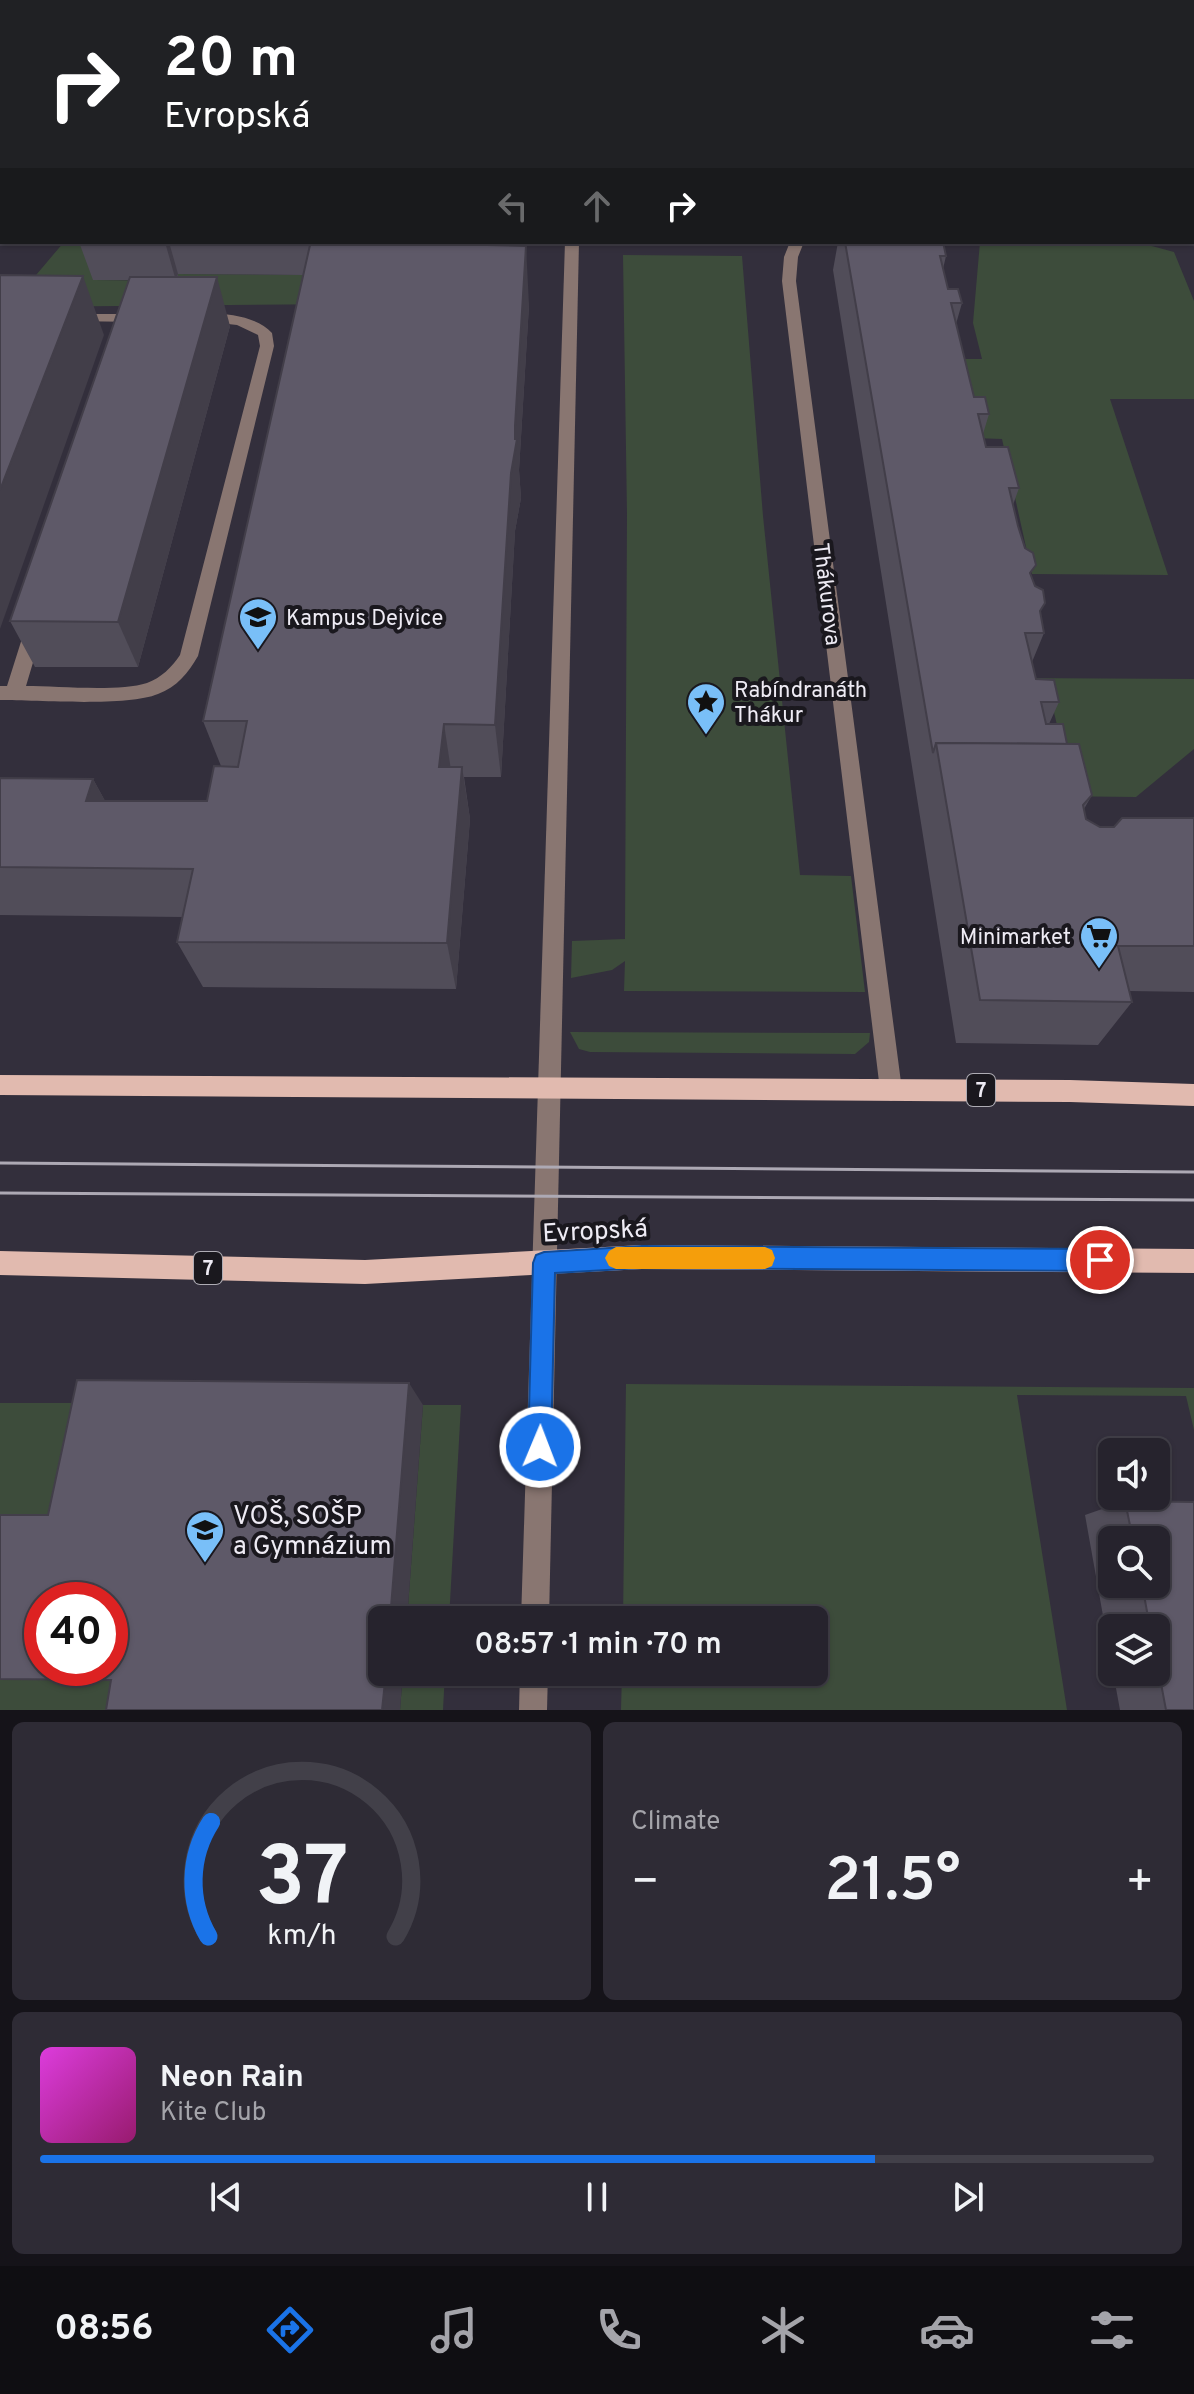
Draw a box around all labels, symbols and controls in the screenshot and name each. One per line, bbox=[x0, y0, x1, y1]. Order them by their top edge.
text: 20 m bbox=[164, 26, 298, 96]
icon: right bbox=[32, 32, 136, 136]
text: Evropská bbox=[164, 95, 310, 141]
icon: left bbox=[491, 184, 535, 228]
icon: ahead bbox=[575, 184, 619, 228]
icon: right bbox=[659, 184, 703, 228]
street label: Thákurova bbox=[806, 541, 845, 647]
school or university icon: Kampus Dejvice bbox=[237, 596, 279, 651]
place label: Kampus Dejvice bbox=[286, 606, 443, 633]
place label: Rabíndranáth Thákur bbox=[734, 678, 867, 730]
place icon: Rabíndranáth Thákur bbox=[685, 681, 727, 736]
supermarket icon: Minimarket bbox=[1078, 915, 1120, 970]
place label: Minimarket bbox=[960, 925, 1071, 952]
road number: 7 bbox=[967, 1074, 995, 1106]
street label: Evropská bbox=[541, 1213, 649, 1252]
pin bbox=[1066, 1226, 1134, 1294]
icon: arrive bbox=[1078, 1238, 1122, 1282]
road number: 7 bbox=[194, 1252, 222, 1284]
position arrow bbox=[498, 1405, 582, 1489]
map controls bbox=[1098, 1438, 1170, 1686]
button: sound bbox=[1098, 1438, 1170, 1510]
place label: VOŠ, SOŠP a Gymnázium bbox=[233, 1499, 391, 1564]
school or university icon: VOŠ, SOŠP a Gymnázium bbox=[184, 1509, 226, 1564]
button: search bbox=[1098, 1526, 1170, 1598]
speed limit sign: 40 bbox=[24, 1582, 128, 1686]
button: layers bbox=[1098, 1614, 1170, 1686]
text: 08:57 · 1 min · 70 m bbox=[474, 1627, 722, 1664]
text: Climate bbox=[631, 1806, 720, 1839]
text: 37 bbox=[255, 1830, 348, 1935]
text: 21.5° bbox=[824, 1846, 961, 1922]
text: − bbox=[631, 1856, 659, 1912]
text: + bbox=[1126, 1856, 1154, 1912]
text: km/h bbox=[267, 1919, 336, 1955]
text: Neon Rain bbox=[160, 2060, 304, 2097]
text: Kite Club bbox=[160, 2097, 266, 2130]
icon: previous bbox=[204, 2175, 248, 2219]
icon: pause bbox=[575, 2175, 619, 2219]
icon: next bbox=[946, 2175, 990, 2219]
icon: directions bbox=[262, 2302, 318, 2358]
icon: music bbox=[426, 2302, 482, 2358]
icon: phone bbox=[591, 2302, 647, 2358]
icon: climate bbox=[755, 2302, 811, 2358]
icon: car bbox=[919, 2302, 975, 2358]
icon: filters bbox=[1084, 2302, 1140, 2358]
text: 08:56 bbox=[54, 2307, 153, 2353]

